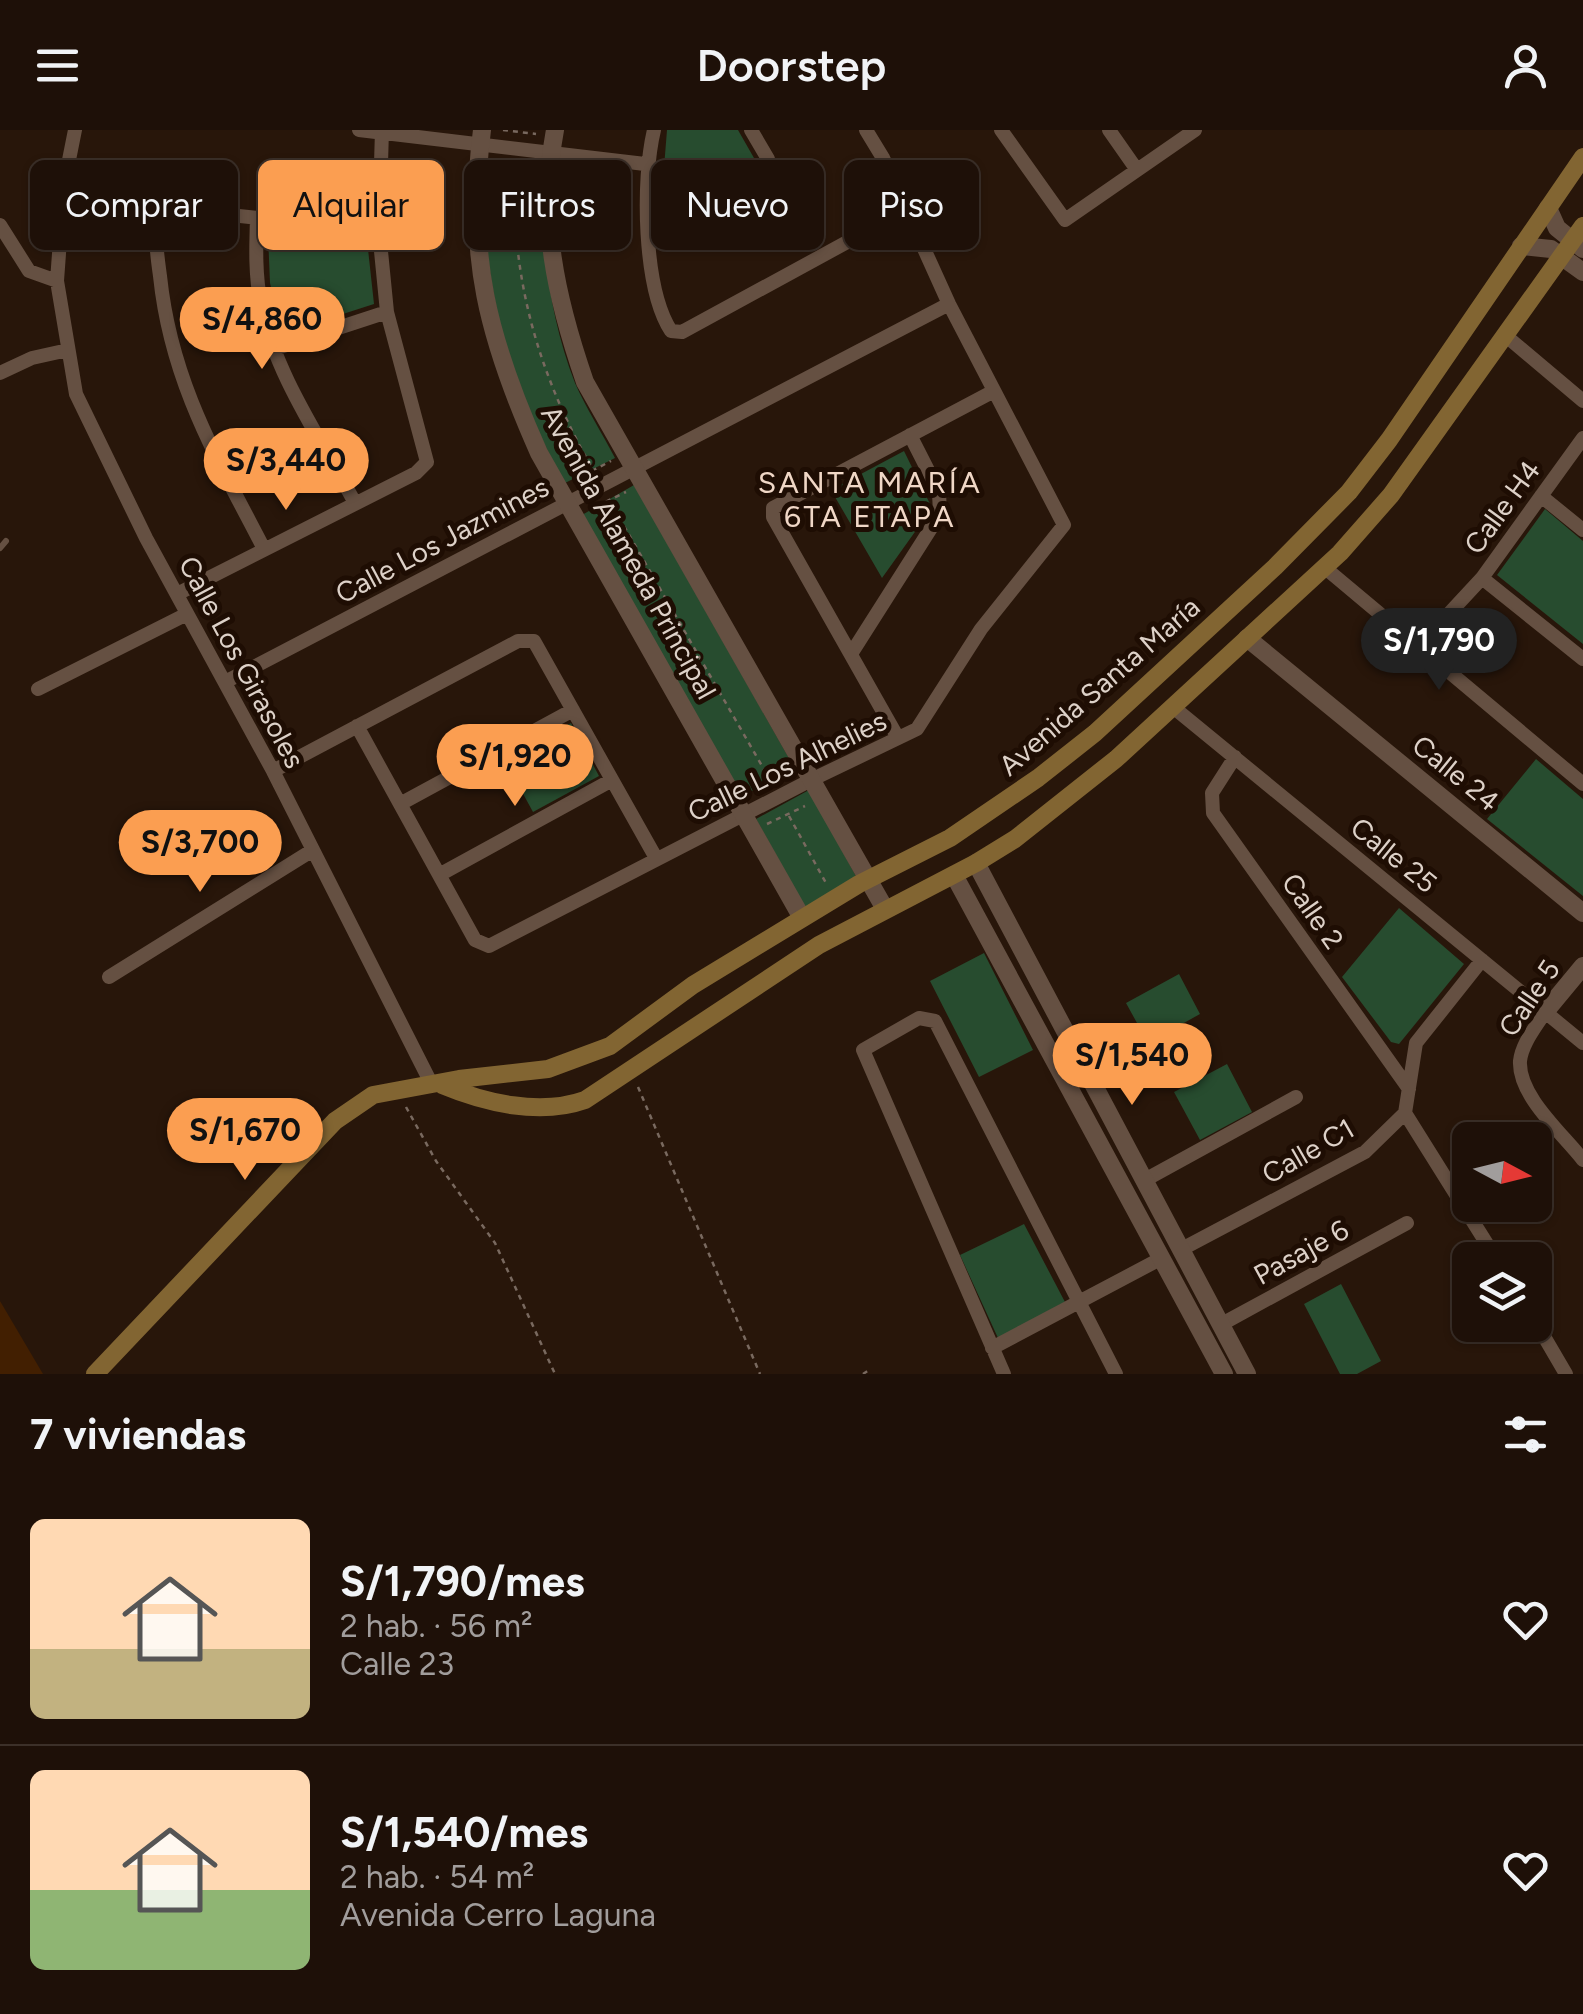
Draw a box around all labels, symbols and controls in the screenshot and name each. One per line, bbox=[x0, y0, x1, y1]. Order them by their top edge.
icon: menu bbox=[30, 38, 85, 93]
text: Doorstep bbox=[697, 38, 886, 92]
icon: person bbox=[1498, 38, 1553, 93]
chip: Comprar bbox=[30, 160, 238, 250]
chip: Alquilar bbox=[258, 160, 444, 250]
chip: Filtros bbox=[464, 160, 631, 250]
chip: Nuevo bbox=[651, 160, 824, 250]
chip: Piso bbox=[844, 160, 979, 250]
pin: S/4,860 bbox=[170, 287, 354, 372]
text: S/4,860 bbox=[202, 300, 322, 338]
street label: Avenida Alameda Principal bbox=[534, 399, 724, 705]
pin: S/3,440 bbox=[194, 428, 378, 513]
text: S/3,440 bbox=[226, 441, 346, 479]
street label: Calle H4 bbox=[1457, 454, 1547, 560]
district label: SANTA MARÍA 6TA ETAPA bbox=[758, 464, 982, 535]
street label: Calle Los Jazmines bbox=[330, 469, 554, 611]
street label: Calle Los Girasoles bbox=[172, 550, 312, 774]
street label: Avenida Santa María bbox=[992, 590, 1206, 782]
pin: S/1,790 bbox=[1347, 608, 1531, 693]
text: S/1,790 bbox=[1383, 621, 1495, 659]
street label: Calle Los Alhelies bbox=[682, 703, 892, 829]
pin: S/1,920 bbox=[423, 724, 607, 809]
street label: Calle 24 bbox=[1406, 728, 1506, 818]
text: S/1,920 bbox=[459, 737, 571, 775]
pin: S/3,700 bbox=[108, 810, 292, 895]
street label: Calle 25 bbox=[1344, 810, 1444, 900]
text: S/3,700 bbox=[141, 823, 259, 861]
street label: Calle 2 bbox=[1275, 867, 1351, 955]
street label: Calle 5 bbox=[1491, 953, 1567, 1043]
pin: S/1,540 bbox=[1040, 1023, 1224, 1108]
text: S/1,540 bbox=[1075, 1036, 1189, 1074]
pin: S/1,670 bbox=[153, 1098, 337, 1183]
text: S/1,670 bbox=[189, 1111, 301, 1149]
street label: Calle C1 bbox=[1256, 1111, 1360, 1191]
north arrow bbox=[1452, 1122, 1552, 1222]
map controls bbox=[1452, 1122, 1552, 1342]
street label: Pasaje 6 bbox=[1248, 1212, 1354, 1292]
button: layers bbox=[1452, 1242, 1552, 1342]
icon: filters bbox=[1498, 1407, 1553, 1462]
text: 7 viviendas bbox=[30, 1409, 246, 1460]
text: S/1,790/mes bbox=[340, 1556, 585, 1607]
icon: home bbox=[110, 1559, 230, 1679]
icon: heart bbox=[1498, 1592, 1553, 1647]
text: 2 hab. · 56 m² bbox=[340, 1607, 533, 1645]
text: Calle 23 bbox=[340, 1645, 454, 1683]
text: S/1,540/mes bbox=[340, 1807, 588, 1858]
icon: home bbox=[110, 1810, 230, 1930]
icon: heart bbox=[1498, 1843, 1553, 1898]
text: 2 hab. · 54 m² bbox=[340, 1858, 534, 1896]
text: Avenida Cerro Laguna bbox=[340, 1896, 656, 1934]

